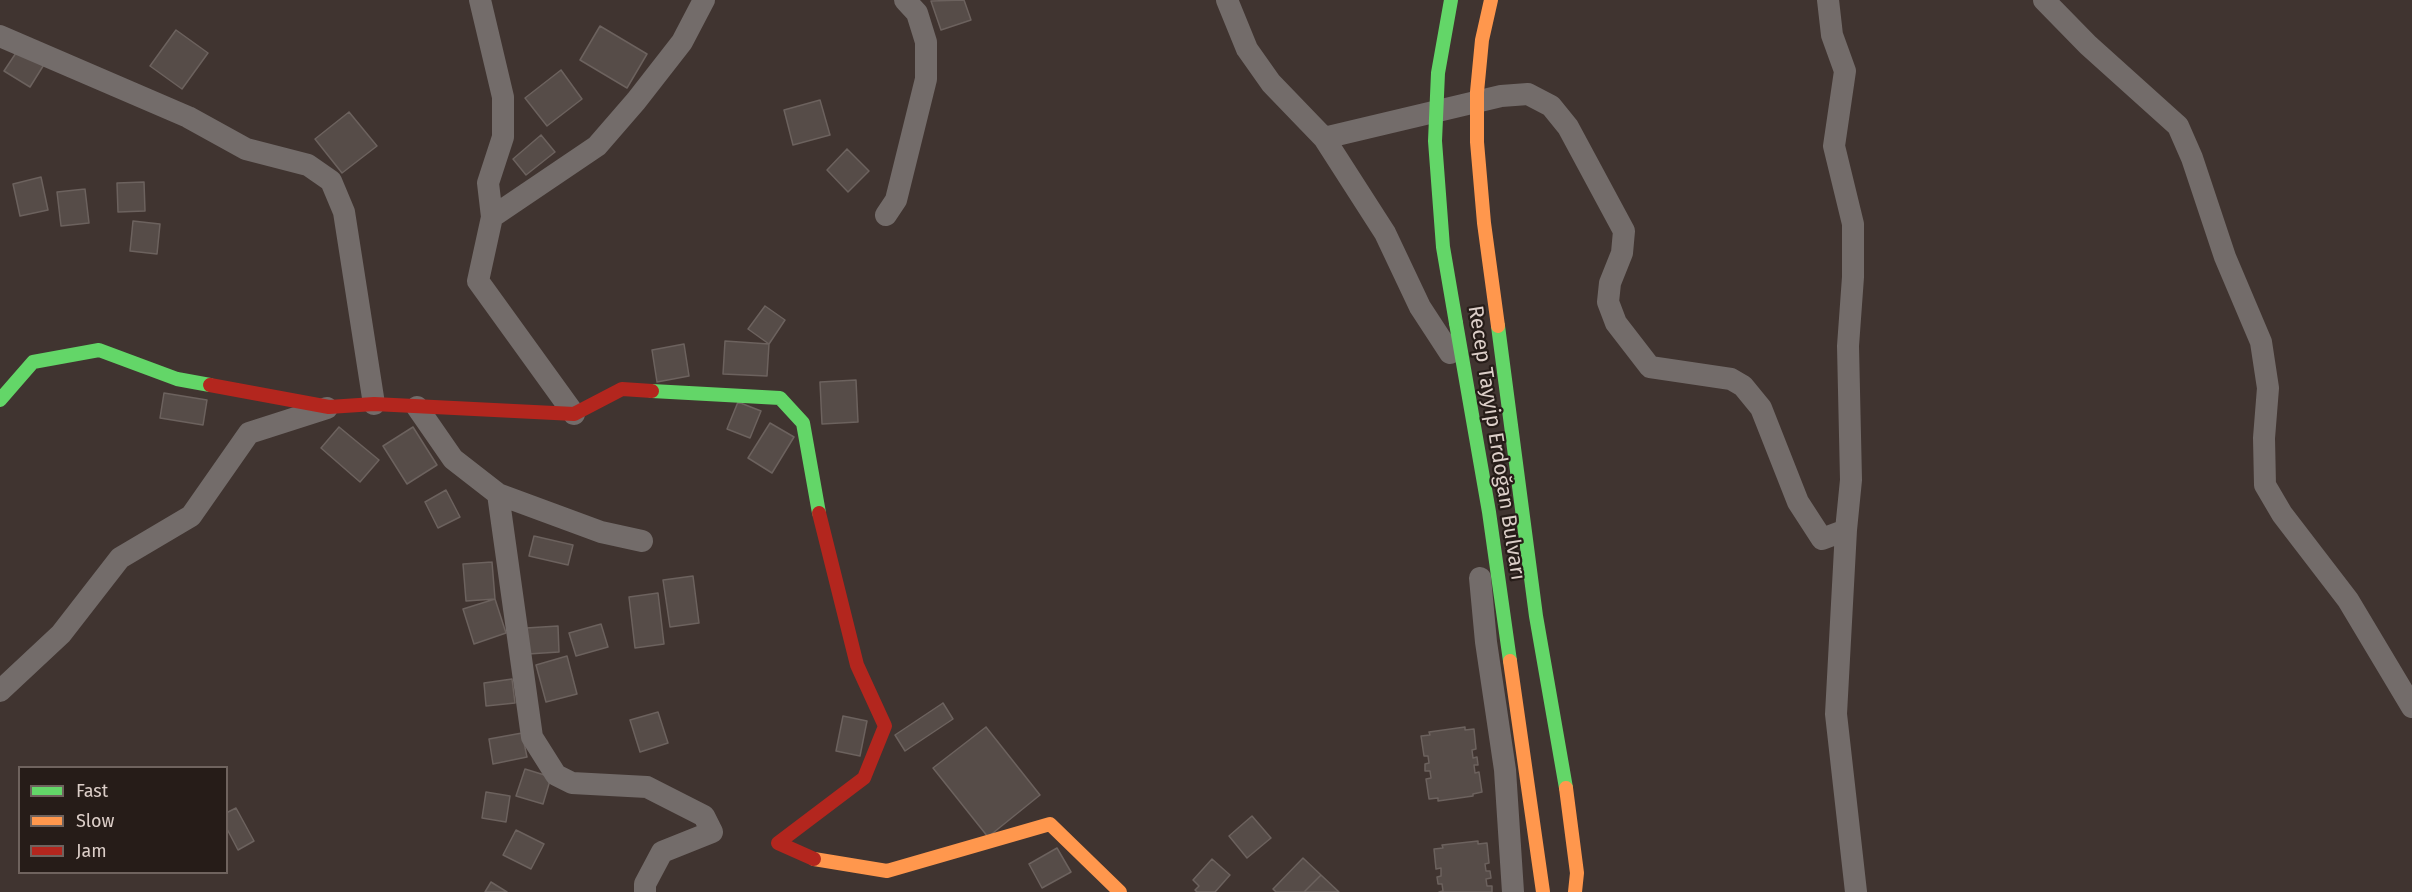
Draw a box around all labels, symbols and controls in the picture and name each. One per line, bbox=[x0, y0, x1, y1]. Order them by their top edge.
street label: Recep Tayyip Erdoğan Bulvarı bbox=[1462, 304, 1530, 582]
legend bbox=[18, 766, 228, 874]
text: Fast bbox=[76, 780, 108, 802]
text: Slow bbox=[76, 810, 114, 832]
text: Jam bbox=[76, 840, 107, 862]

